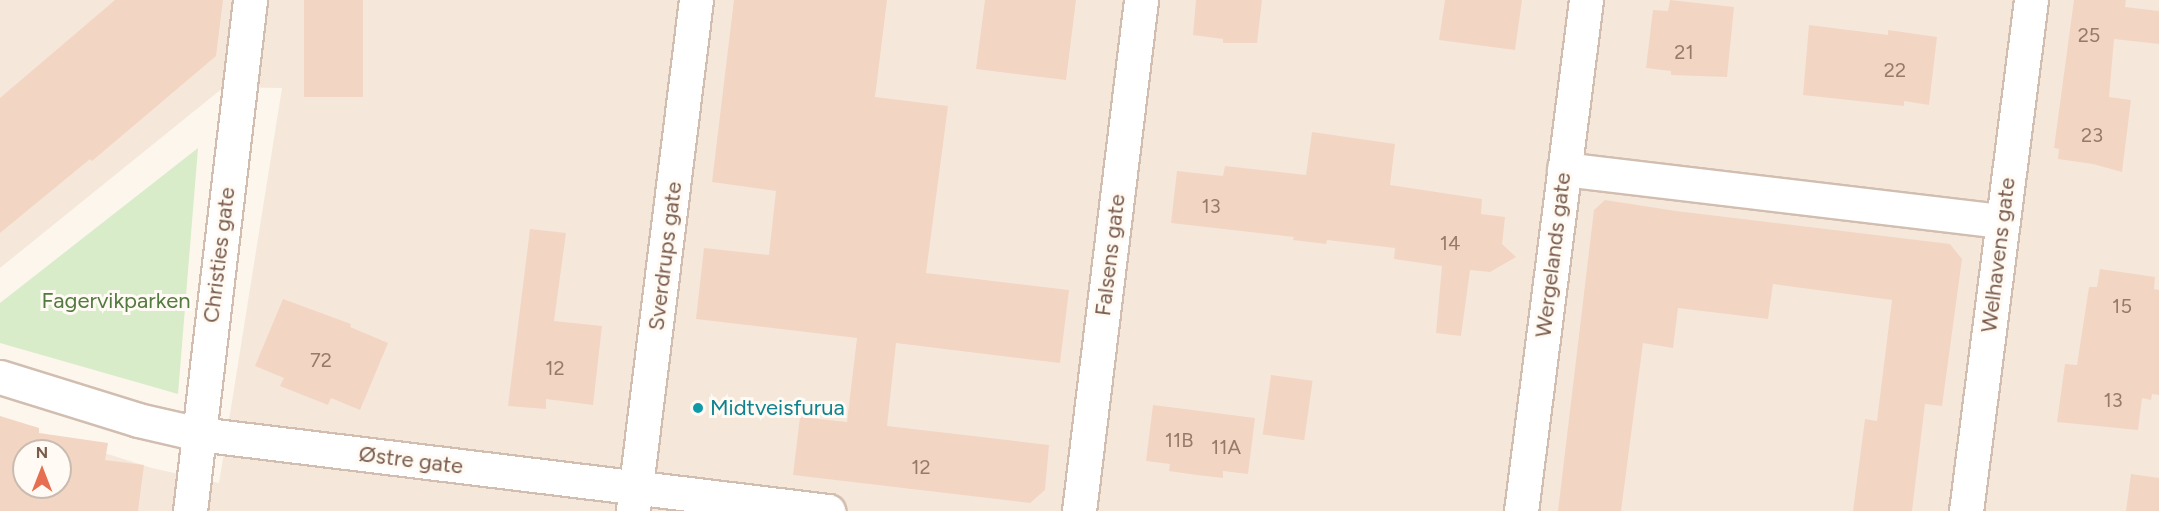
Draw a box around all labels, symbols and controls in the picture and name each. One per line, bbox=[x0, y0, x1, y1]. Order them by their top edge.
house number: 25 bbox=[2078, 23, 2100, 47]
house number: 21 bbox=[1674, 40, 1694, 64]
house number: 22 bbox=[1884, 58, 1906, 82]
house number: 23 bbox=[2081, 123, 2103, 147]
street label: Wergelands gate bbox=[1530, 171, 1576, 339]
street label: Welhavens gate bbox=[1975, 176, 2021, 334]
street label: Sverdrups gate bbox=[643, 180, 687, 332]
street label: Christies gate bbox=[198, 186, 240, 324]
street label: Falsens gate bbox=[1089, 193, 1131, 317]
house number: 13 bbox=[1201, 194, 1221, 218]
house number: 14 bbox=[1440, 231, 1460, 255]
park label: Fagervikparken bbox=[42, 288, 190, 314]
house number: 15 bbox=[2112, 294, 2132, 318]
house number: 72 bbox=[310, 348, 332, 372]
house number: 12 bbox=[545, 356, 565, 380]
house number: 13 bbox=[2103, 388, 2123, 412]
place label: Midtveisfurua bbox=[710, 395, 845, 421]
marker: Midtveisfurua bbox=[691, 401, 705, 415]
house number: 11B bbox=[1165, 428, 1193, 452]
house number: 11A bbox=[1211, 435, 1241, 459]
north arrow bbox=[12, 439, 72, 499]
street label: Østre gate bbox=[357, 440, 465, 480]
text: N bbox=[36, 443, 48, 462]
house number: 12 bbox=[911, 455, 931, 479]

